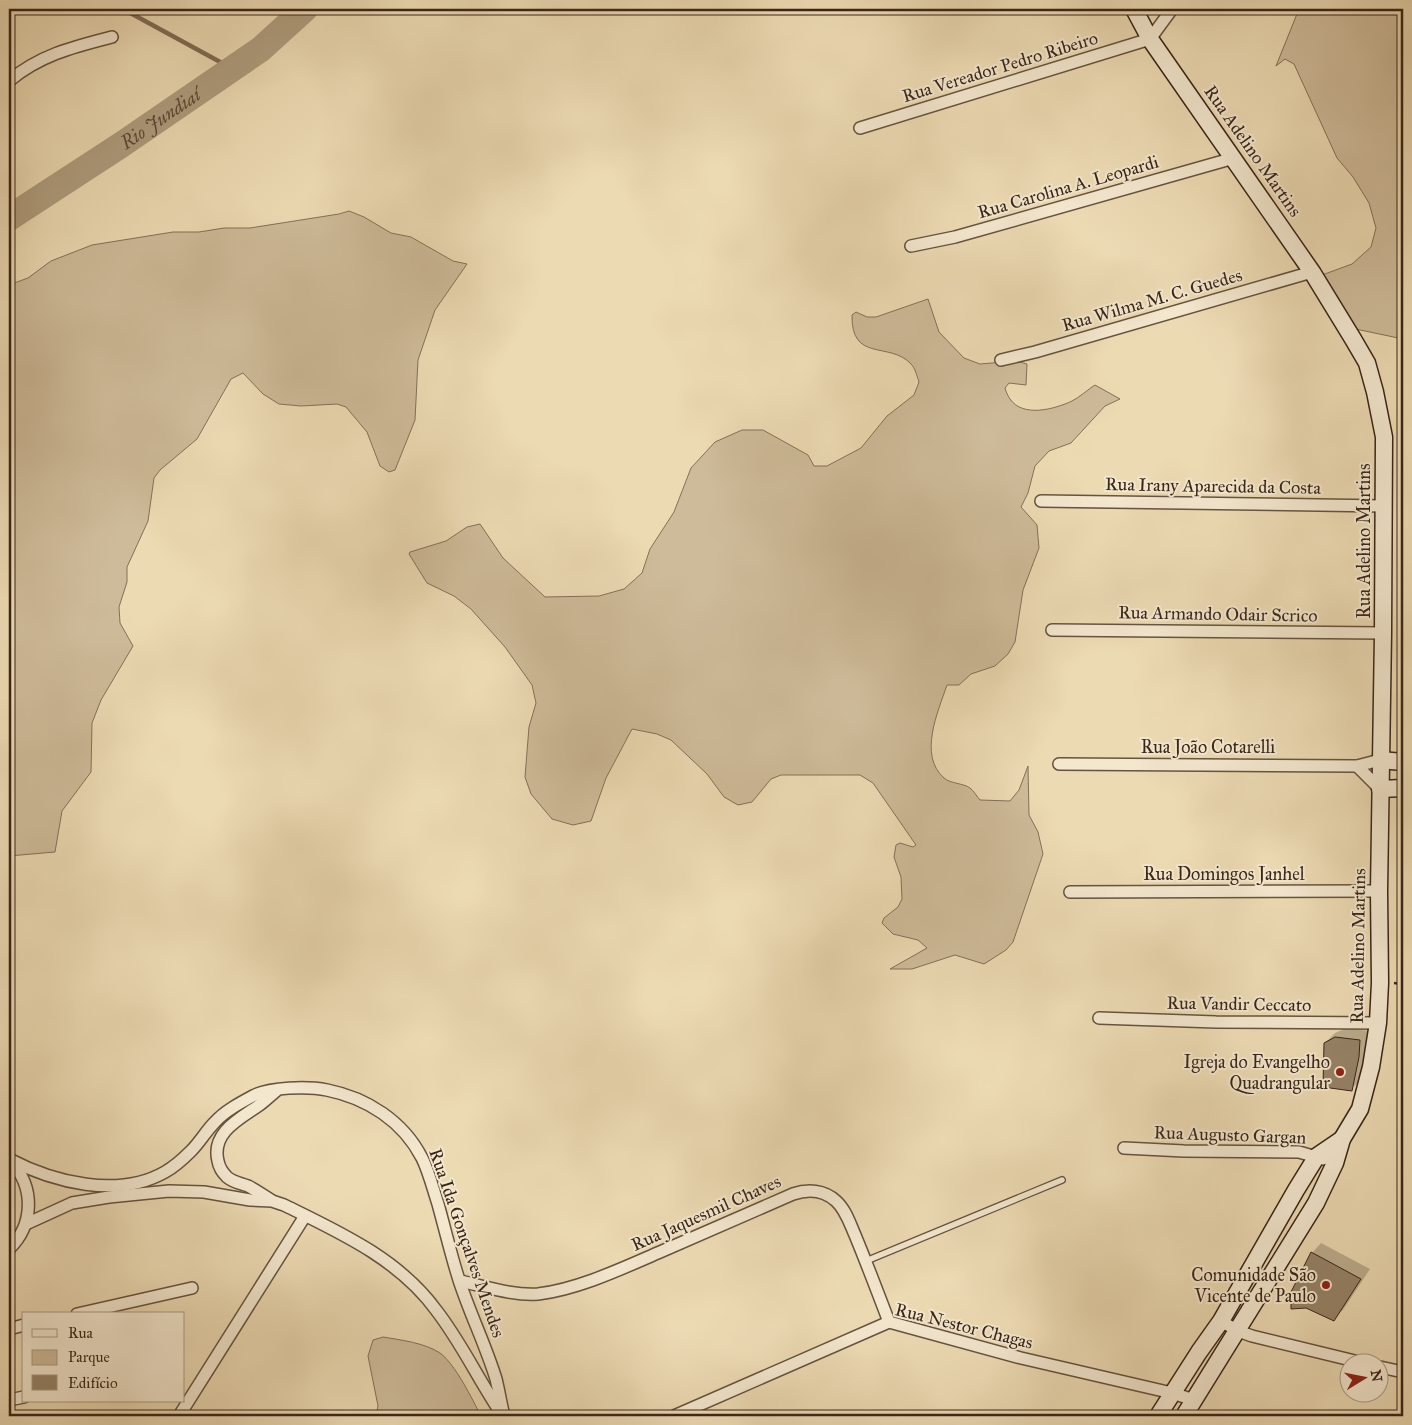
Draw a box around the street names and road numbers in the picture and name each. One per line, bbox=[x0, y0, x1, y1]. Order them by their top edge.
street label: Rua Vereador Pedro Ribeiro bbox=[899, 27, 1101, 107]
street label: Rua Adelino Martins bbox=[1199, 81, 1307, 221]
street label: Rua Carolina A. Leopardi bbox=[975, 151, 1161, 223]
street label: Rua Wilma M. C. Guedes bbox=[1059, 264, 1245, 336]
street label: Rua Adelino Martins bbox=[1353, 463, 1375, 619]
street label: Rua Irany Aparecida da Costa bbox=[1105, 473, 1321, 499]
street label: Rua Armando Odair Scrico bbox=[1118, 601, 1318, 627]
street label: Rua João Cotarelli bbox=[1141, 736, 1275, 759]
street label: Rua Domingos Janhel bbox=[1143, 863, 1305, 886]
street label: Rua Adelino Martins bbox=[1346, 868, 1370, 1024]
street label: Rua Vandir Ceccato bbox=[1166, 992, 1312, 1016]
street label: Rua Augusto Gargan bbox=[1153, 1121, 1307, 1150]
street label: Rua Ida Gonçalves Mendes bbox=[424, 1146, 510, 1340]
street label: Rua Jaquesmil Chaves bbox=[628, 1170, 785, 1257]
street label: Rua Nestor Chagas bbox=[893, 1298, 1035, 1355]

